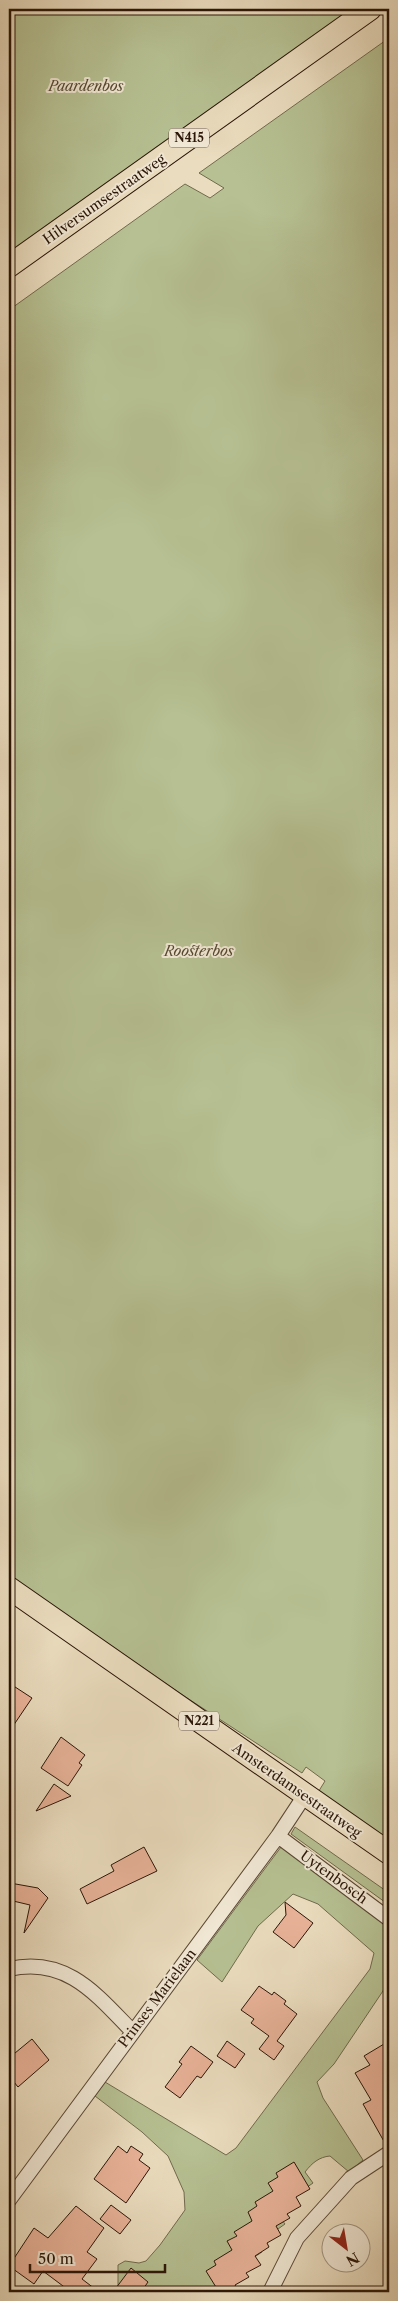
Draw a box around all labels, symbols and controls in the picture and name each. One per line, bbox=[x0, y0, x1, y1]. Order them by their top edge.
park label: Paardenbos bbox=[48, 77, 124, 95]
road number: N415 bbox=[169, 128, 209, 148]
street label: Hilversumsestraatweg bbox=[39, 149, 169, 248]
park label: Roosterbos bbox=[163, 942, 235, 960]
road number: N221 bbox=[179, 1712, 219, 1730]
street label: Amsterdamsestraatweg bbox=[228, 1738, 366, 1842]
street label: Uytenbosch bbox=[297, 1846, 371, 1908]
street label: Prinses Marielaan bbox=[114, 1945, 200, 2051]
north arrow bbox=[320, 2224, 370, 2274]
scale bar bbox=[30, 2241, 165, 2273]
text: N bbox=[343, 2248, 363, 2270]
text: 50 m bbox=[38, 2249, 74, 2268]

